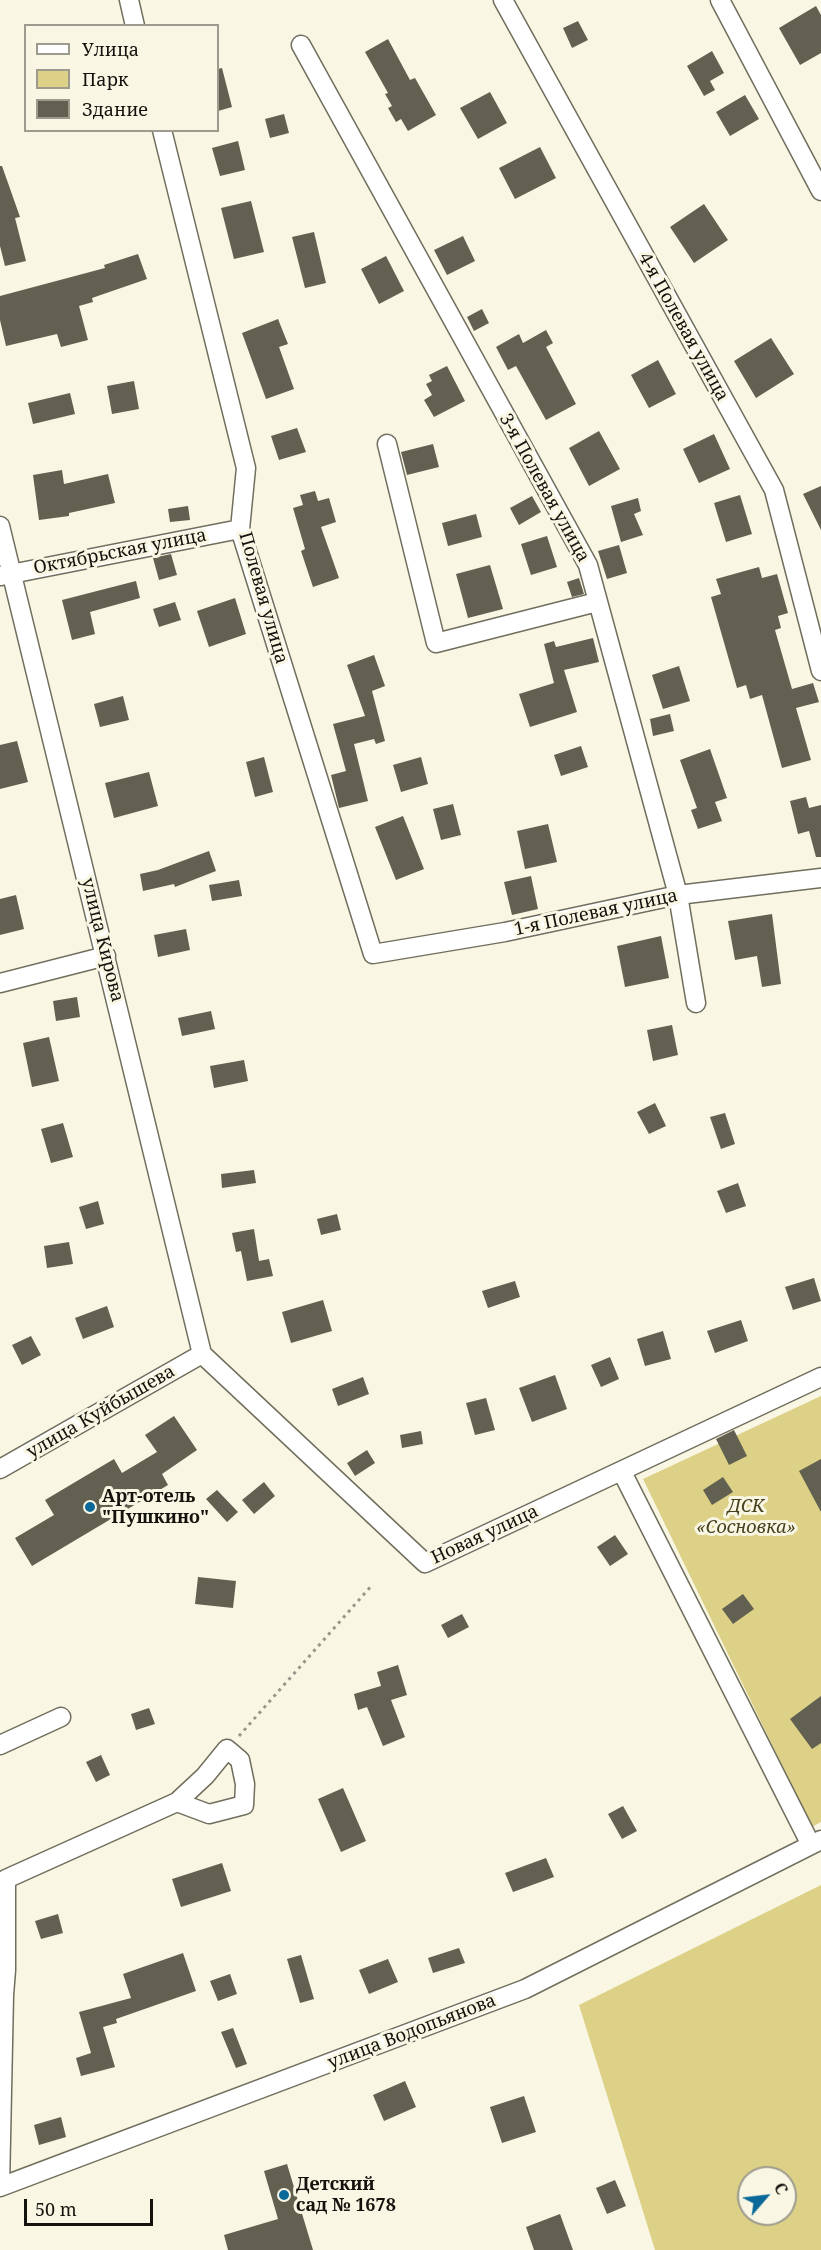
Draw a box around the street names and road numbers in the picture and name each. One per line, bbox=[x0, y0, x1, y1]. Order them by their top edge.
street label: 4-я Полевая улица bbox=[633, 249, 733, 405]
street label: 3-я Полевая улица bbox=[494, 410, 594, 566]
street label: Октябрьская улица bbox=[32, 525, 208, 579]
street label: Полевая улица bbox=[234, 530, 292, 666]
street label: улица Кирова bbox=[76, 876, 128, 1004]
street label: 1-я Полевая улица bbox=[512, 885, 680, 941]
street label: улица Куйбышева bbox=[23, 1361, 179, 1463]
street label: Новая улица bbox=[428, 1501, 542, 1569]
street label: улица Водопьянова bbox=[325, 1990, 499, 2074]

